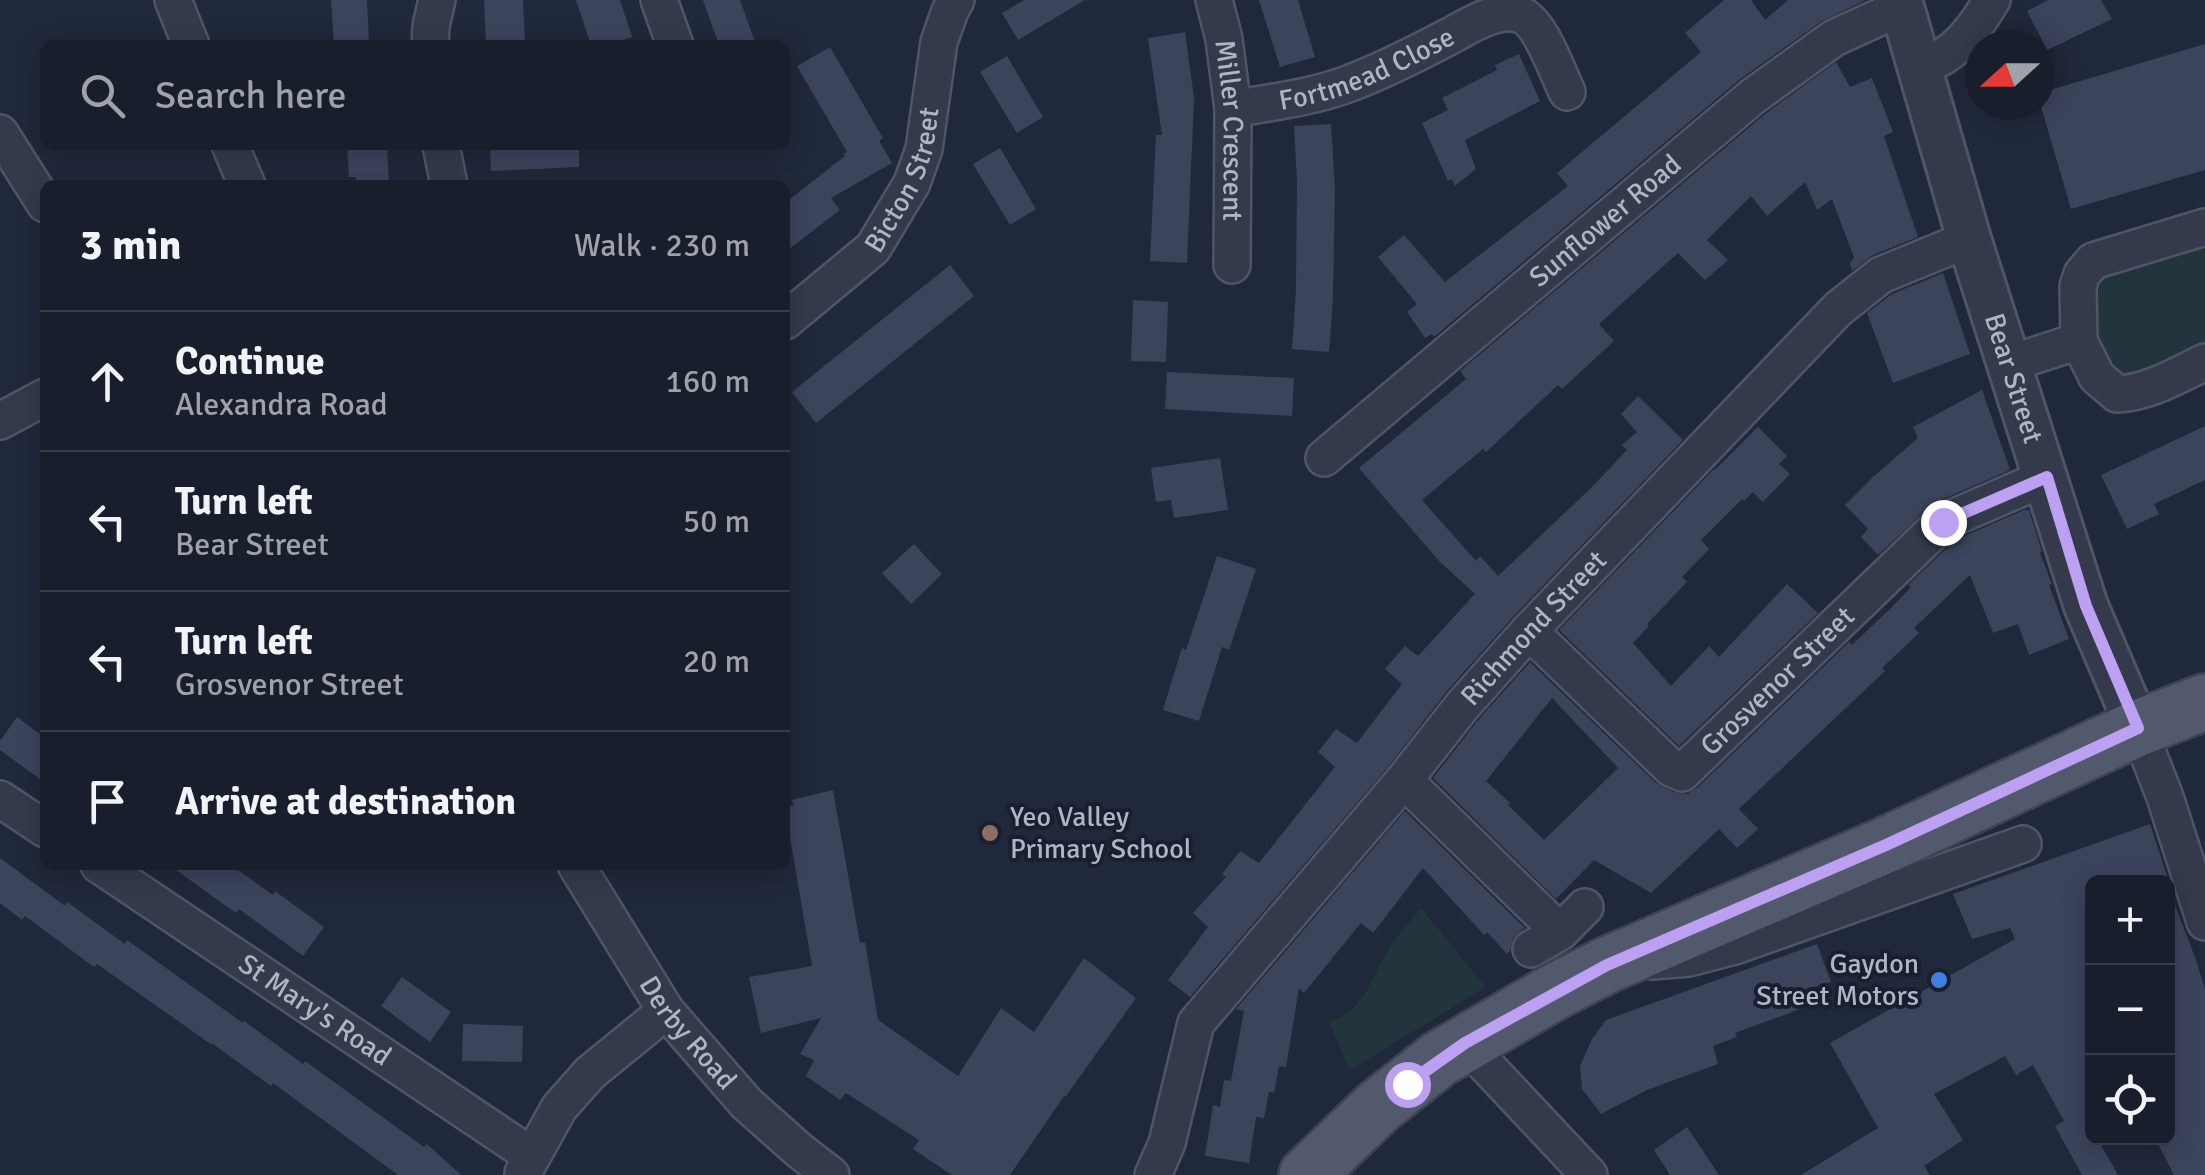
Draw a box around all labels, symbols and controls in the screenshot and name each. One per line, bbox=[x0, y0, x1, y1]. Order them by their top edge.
street label: Fortmead Close bbox=[1276, 20, 1460, 118]
north arrow bbox=[1965, 30, 2055, 120]
street label: Miller Crescent bbox=[1207, 38, 1250, 221]
search box bbox=[40, 40, 790, 150]
icon: search bbox=[75, 68, 130, 123]
text: Search here bbox=[155, 72, 347, 119]
street label: Bicton Street bbox=[857, 105, 947, 259]
street label: Sunflower Road bbox=[1523, 147, 1688, 294]
text: 3 min bbox=[80, 220, 181, 271]
text: Walk · 230 m bbox=[574, 226, 750, 265]
street label: Bear Street bbox=[1977, 309, 2050, 448]
text: Continue bbox=[175, 338, 325, 385]
icon: ahead bbox=[80, 354, 135, 409]
text: 160 m bbox=[666, 362, 750, 401]
text: Alexandra Road bbox=[175, 385, 388, 424]
text: Turn left bbox=[175, 478, 313, 525]
icon: left bbox=[80, 494, 135, 549]
route end bbox=[1921, 500, 1967, 546]
text: 50 m bbox=[683, 502, 750, 541]
text: Bear Street bbox=[175, 525, 329, 564]
street label: Richmond Street bbox=[1454, 544, 1614, 713]
street label: Grosvenor Street bbox=[1694, 599, 1862, 763]
text: Turn left bbox=[175, 618, 313, 665]
icon: left bbox=[80, 634, 135, 689]
text: 20 m bbox=[683, 642, 750, 681]
text: Grosvenor Street bbox=[175, 665, 404, 704]
icon: arrive bbox=[80, 774, 135, 829]
text: Arrive at destination bbox=[175, 778, 516, 825]
place label: Yeo Valley Primary School bbox=[1010, 800, 1192, 866]
marker: Yeo Valley Primary School bbox=[979, 822, 1001, 844]
map controls bbox=[2085, 875, 2175, 1145]
button: + bbox=[2085, 875, 2175, 965]
street label: St Mary's Road bbox=[232, 947, 398, 1073]
place label: Gaydon Street Motors bbox=[1756, 947, 1919, 1013]
button: − bbox=[2085, 965, 2175, 1055]
marker: Gaydon Street Motors bbox=[1928, 969, 1950, 991]
street label: Derby Road bbox=[632, 970, 744, 1097]
button: locate bbox=[2085, 1055, 2175, 1145]
route start bbox=[1385, 1062, 1431, 1108]

